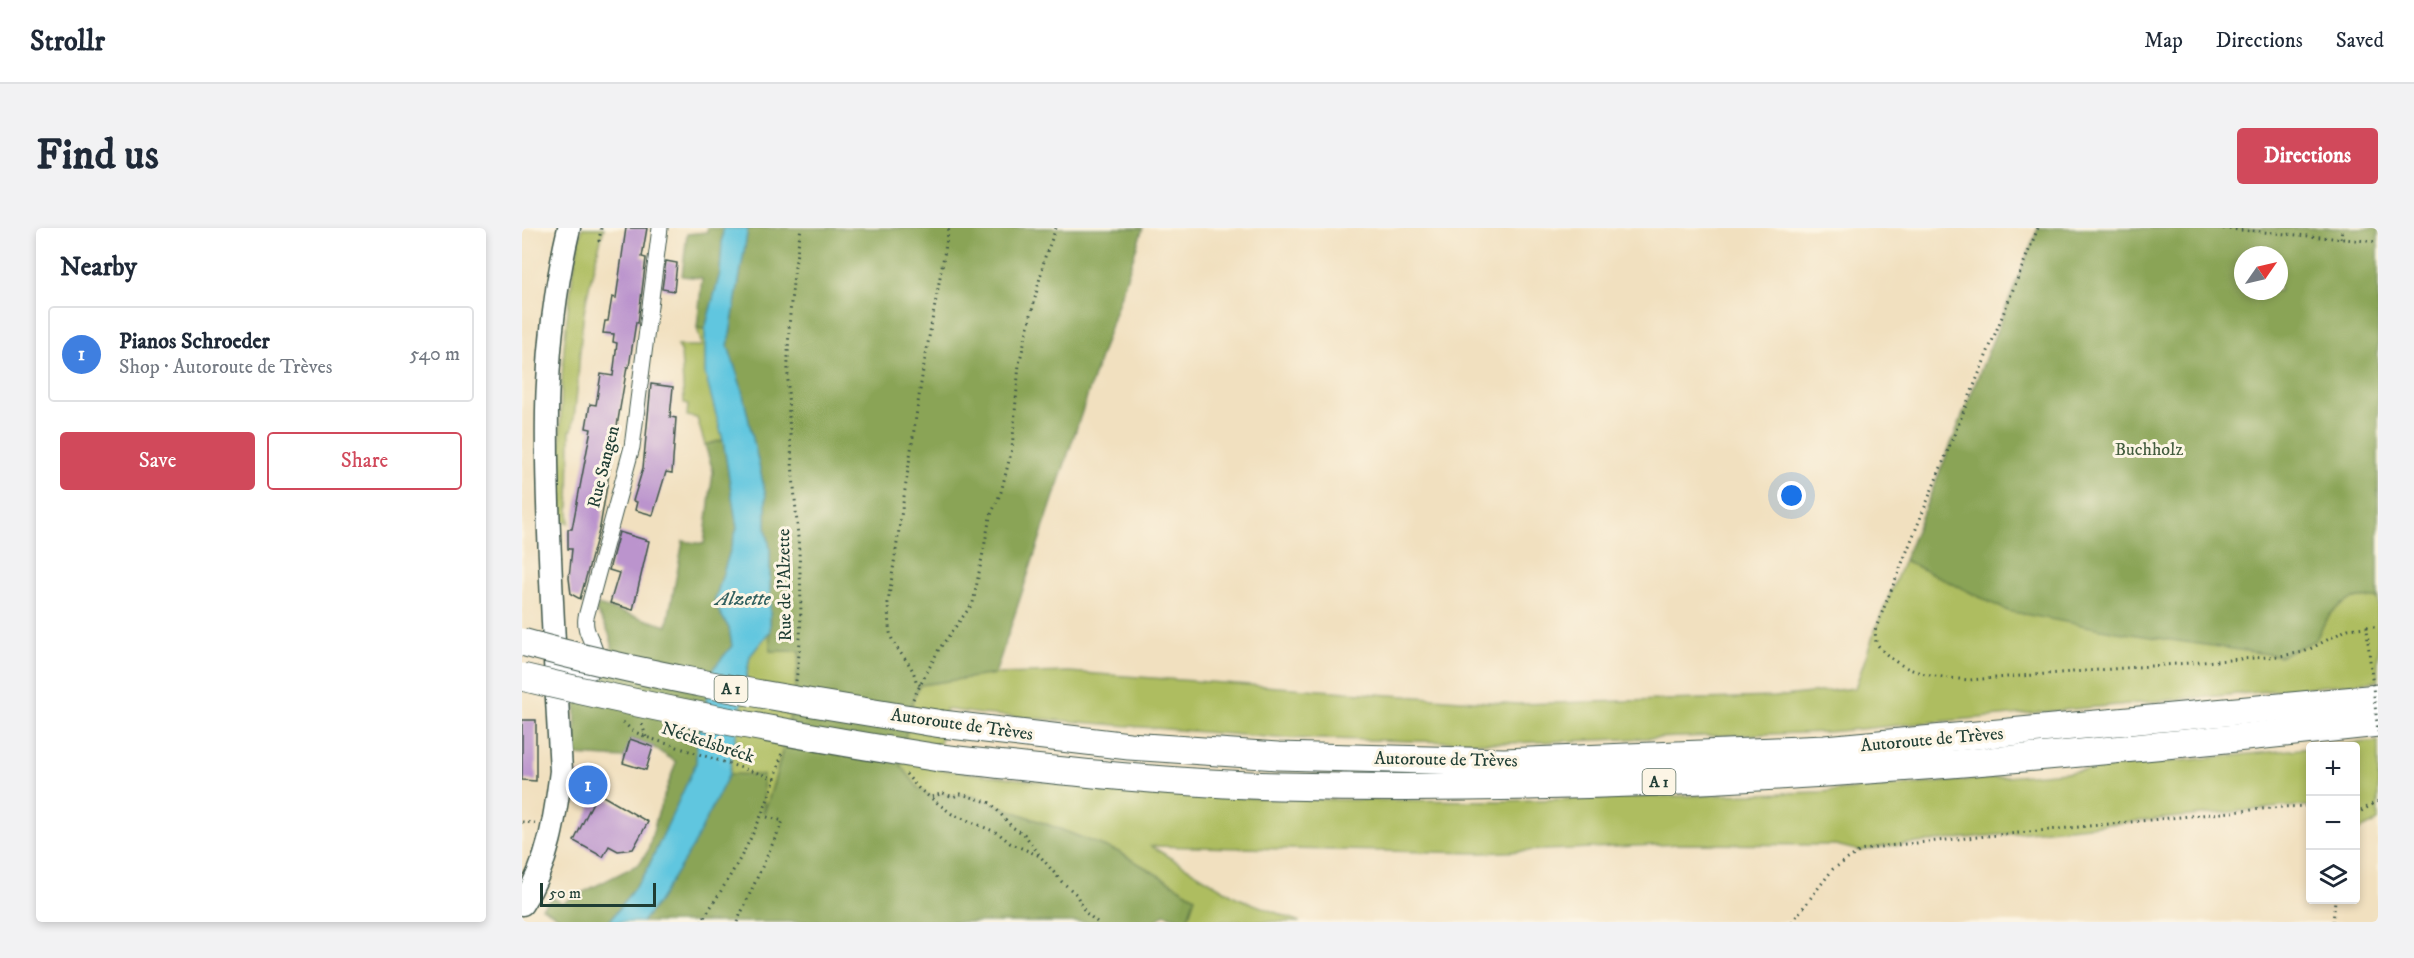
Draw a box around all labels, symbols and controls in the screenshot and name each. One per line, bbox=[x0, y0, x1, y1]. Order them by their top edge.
text: Strollr bbox=[30, 24, 105, 59]
text: Map bbox=[2144, 28, 2183, 54]
text: Directions bbox=[2216, 28, 2303, 54]
text: Saved bbox=[2336, 28, 2384, 54]
button: Directions bbox=[2237, 128, 2378, 184]
text: Find us bbox=[36, 130, 159, 182]
north arrow bbox=[2234, 246, 2288, 300]
text: Nearby bbox=[60, 251, 137, 284]
text: Pianos Schroeder bbox=[119, 328, 270, 355]
text: 1 bbox=[78, 342, 85, 367]
text: 540 m bbox=[410, 342, 460, 367]
text: Shop · Autoroute de Trèves bbox=[119, 355, 332, 380]
street label: Rue Sangen bbox=[583, 423, 625, 510]
button: Save bbox=[60, 432, 255, 490]
button: Share bbox=[267, 432, 462, 490]
park label: Buchholz bbox=[2115, 439, 2183, 461]
your location bbox=[1777, 481, 1806, 510]
street label: Rue de l'Alzette bbox=[773, 528, 797, 642]
water label: Alzette bbox=[714, 587, 772, 612]
road number: A 1 bbox=[714, 676, 748, 702]
street label: Autoroute de Trèves bbox=[889, 704, 1035, 746]
street label: Néckelsbréck bbox=[659, 718, 757, 768]
street label: Autoroute de Trèves bbox=[1860, 723, 2004, 757]
map controls bbox=[2306, 742, 2360, 904]
button: + bbox=[2306, 742, 2360, 796]
street label: Autoroute de Trèves bbox=[1374, 748, 1518, 772]
pin: 1 bbox=[568, 762, 608, 808]
road number: A 1 bbox=[1642, 769, 1676, 795]
button: − bbox=[2306, 796, 2360, 850]
button: layers bbox=[2306, 850, 2360, 904]
scale bar bbox=[540, 880, 656, 908]
text: 50 m bbox=[549, 883, 581, 903]

